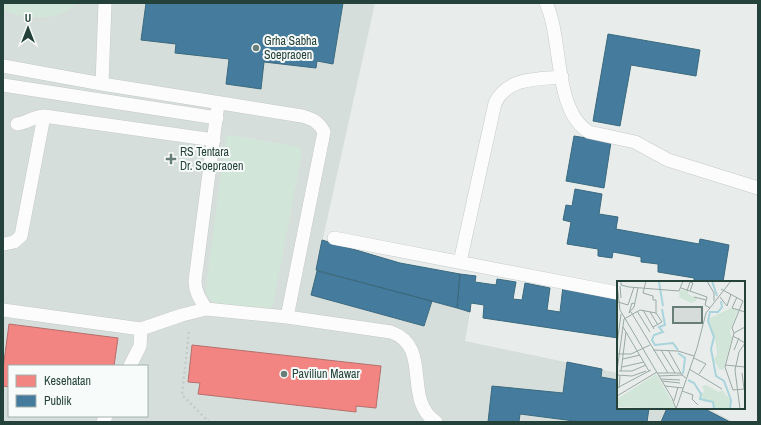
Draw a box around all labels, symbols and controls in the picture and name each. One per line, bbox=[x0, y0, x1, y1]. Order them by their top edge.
north arrow bbox=[8, 8, 48, 48]
text: U bbox=[25, 11, 31, 25]
place label: Grha Sabha Soepraoen bbox=[264, 33, 318, 63]
marker: Grha Sabha Soepraoen bbox=[251, 43, 261, 53]
place label: RS Tentara Dr. Soepraoen bbox=[180, 144, 243, 174]
marker: RS Tentara Dr. Soepraoen bbox=[165, 153, 177, 165]
inset map bbox=[617, 281, 745, 409]
legend bbox=[8, 365, 148, 417]
place label: Paviliun Mawar bbox=[292, 366, 361, 382]
marker: Paviliun Mawar bbox=[279, 369, 289, 379]
text: Kesehatan bbox=[44, 373, 91, 389]
text: Publik bbox=[44, 393, 71, 409]

